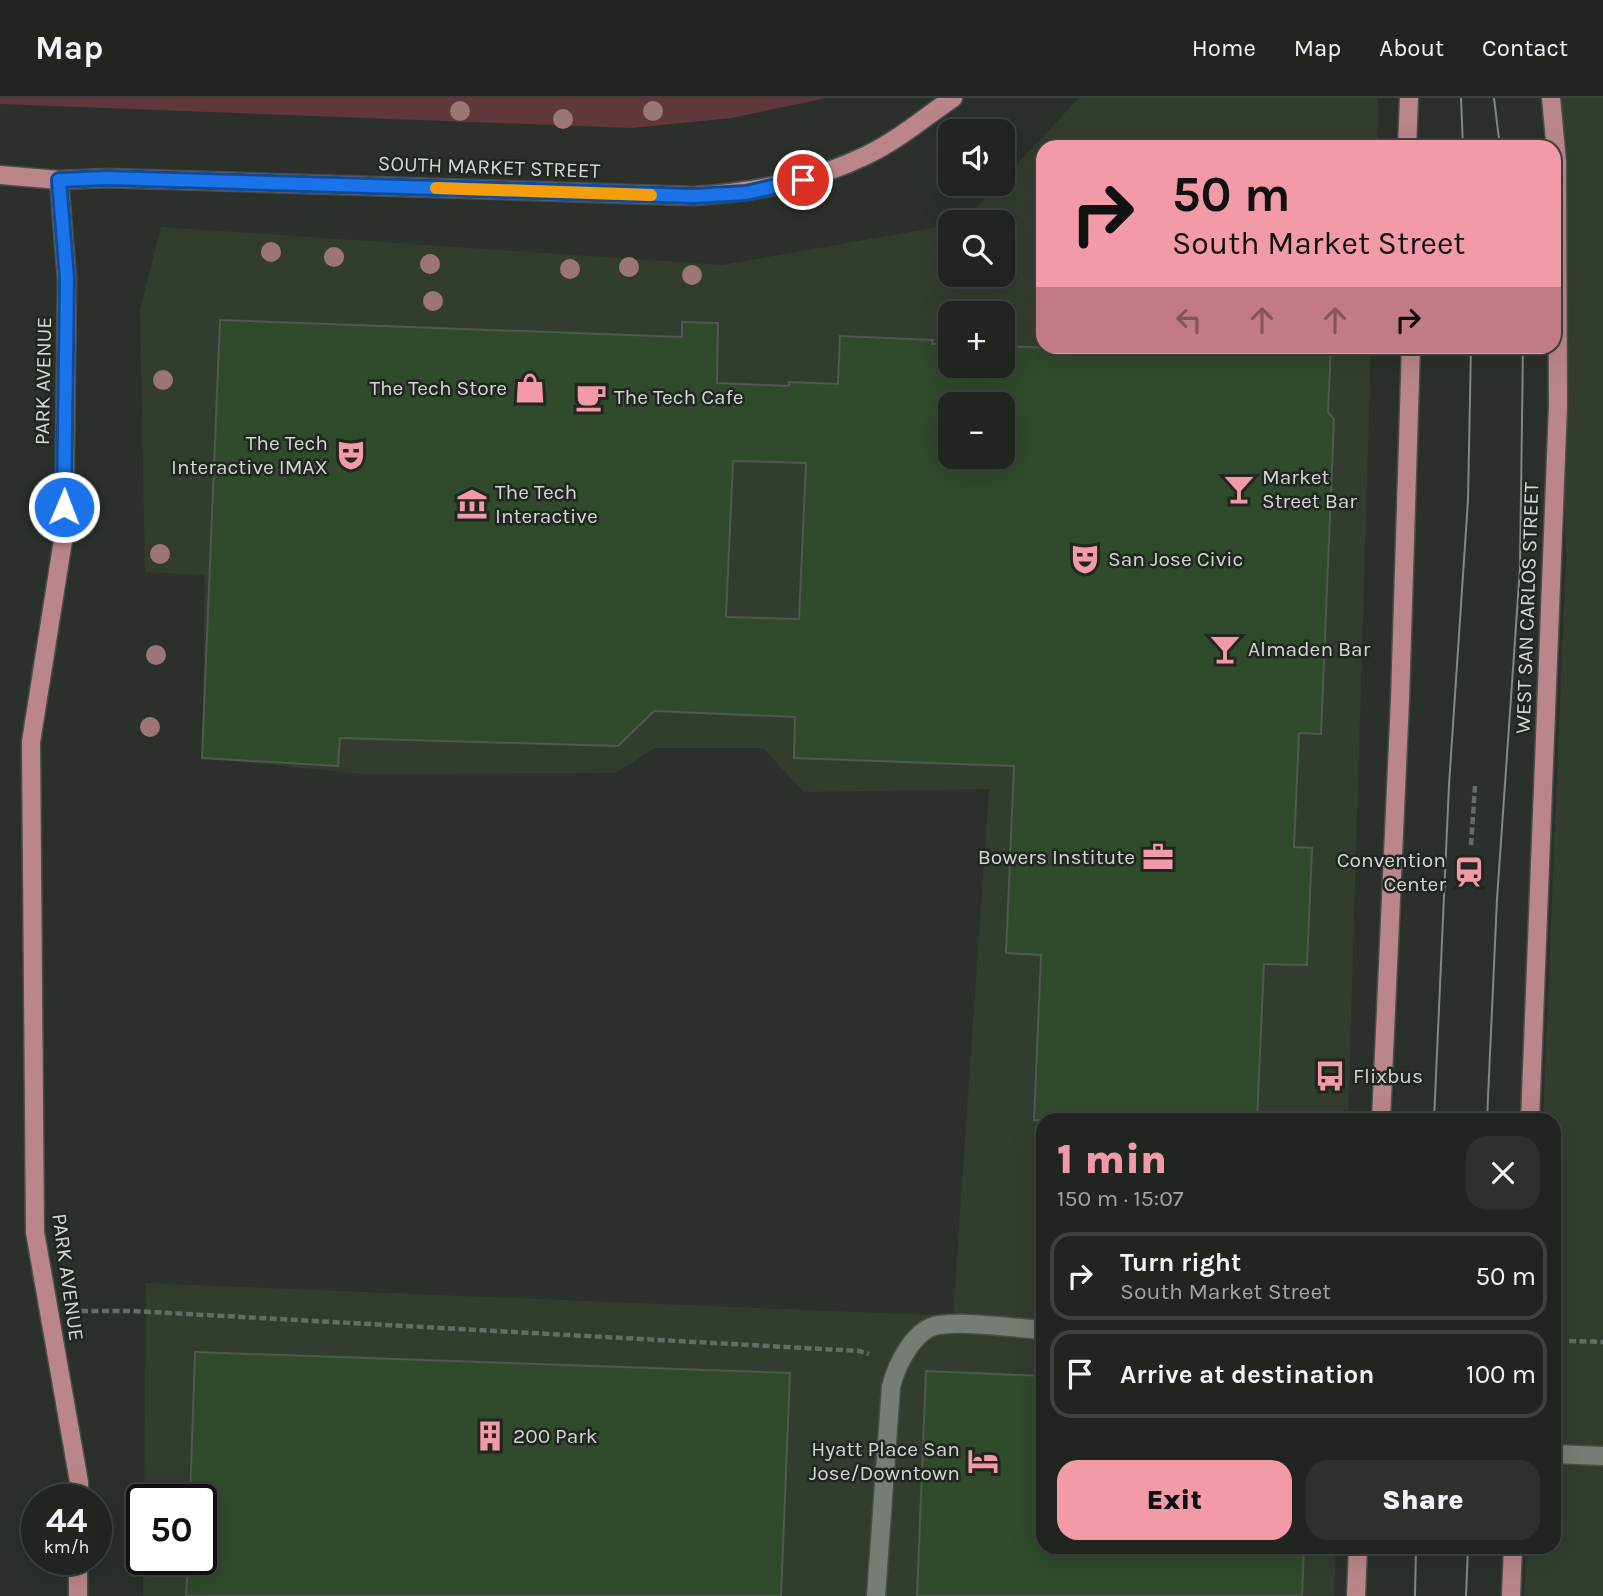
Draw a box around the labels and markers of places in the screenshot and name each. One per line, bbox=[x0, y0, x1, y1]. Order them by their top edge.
pin bbox=[773, 150, 833, 210]
shop icon: The Tech Store bbox=[513, 371, 547, 405]
place label: The Tech Store bbox=[369, 376, 507, 400]
cafe icon: The Tech Cafe bbox=[574, 380, 608, 414]
place label: The Tech Cafe bbox=[614, 385, 744, 409]
place label: The Tech Interactive IMAX bbox=[171, 431, 328, 479]
theatre icon: The Tech Interactive IMAX bbox=[334, 438, 368, 472]
place label: Market Street Bar bbox=[1262, 465, 1357, 513]
bar icon: Market Street Bar bbox=[1222, 472, 1256, 506]
place label: The Tech Interactive bbox=[495, 480, 598, 528]
museum icon: The Tech Interactive bbox=[455, 487, 489, 521]
theatre icon: San Jose Civic bbox=[1068, 542, 1102, 576]
place label: San Jose Civic bbox=[1108, 547, 1243, 571]
bar icon: Almaden Bar bbox=[1208, 632, 1242, 666]
place label: Almaden Bar bbox=[1248, 637, 1371, 661]
office icon: Bowers Institute bbox=[1141, 840, 1175, 874]
place label: Bowers Institute bbox=[978, 845, 1135, 869]
place label: Convention Center bbox=[1337, 848, 1446, 896]
station icon: Convention Center bbox=[1452, 855, 1486, 889]
bus stop icon: Flixbus bbox=[1313, 1059, 1347, 1093]
place label: Flixbus bbox=[1353, 1064, 1423, 1088]
building icon: 200 Park bbox=[473, 1419, 507, 1453]
place label: 200 Park bbox=[513, 1424, 598, 1448]
place label: Hyatt Place San Jose/Downtown bbox=[809, 1437, 960, 1485]
hotel icon: Hyatt Place San Jose/Downtown bbox=[966, 1444, 1000, 1478]

